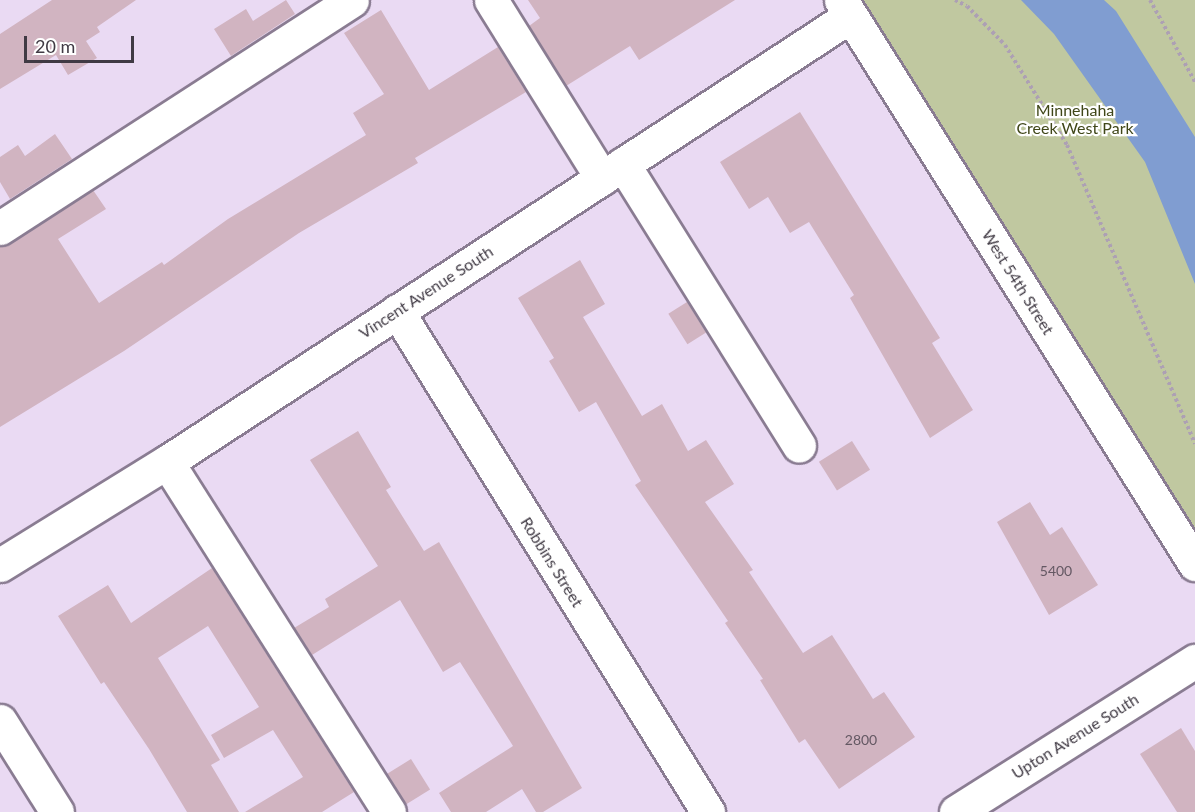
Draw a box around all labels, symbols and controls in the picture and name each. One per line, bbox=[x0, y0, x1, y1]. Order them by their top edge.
scale bar bbox=[27, 24, 136, 62]
text: 20 m bbox=[35, 35, 75, 57]
park label: Minnehaha Creek West Park bbox=[1016, 100, 1134, 138]
street label: West 54th Street bbox=[978, 226, 1058, 338]
street label: Vincent Avenue South bbox=[355, 241, 497, 343]
street label: Robbins Street bbox=[517, 513, 587, 611]
house number: 5400 bbox=[1040, 563, 1072, 579]
street label: Upton Avenue South bbox=[1008, 689, 1142, 783]
house number: 2800 bbox=[845, 732, 877, 748]

